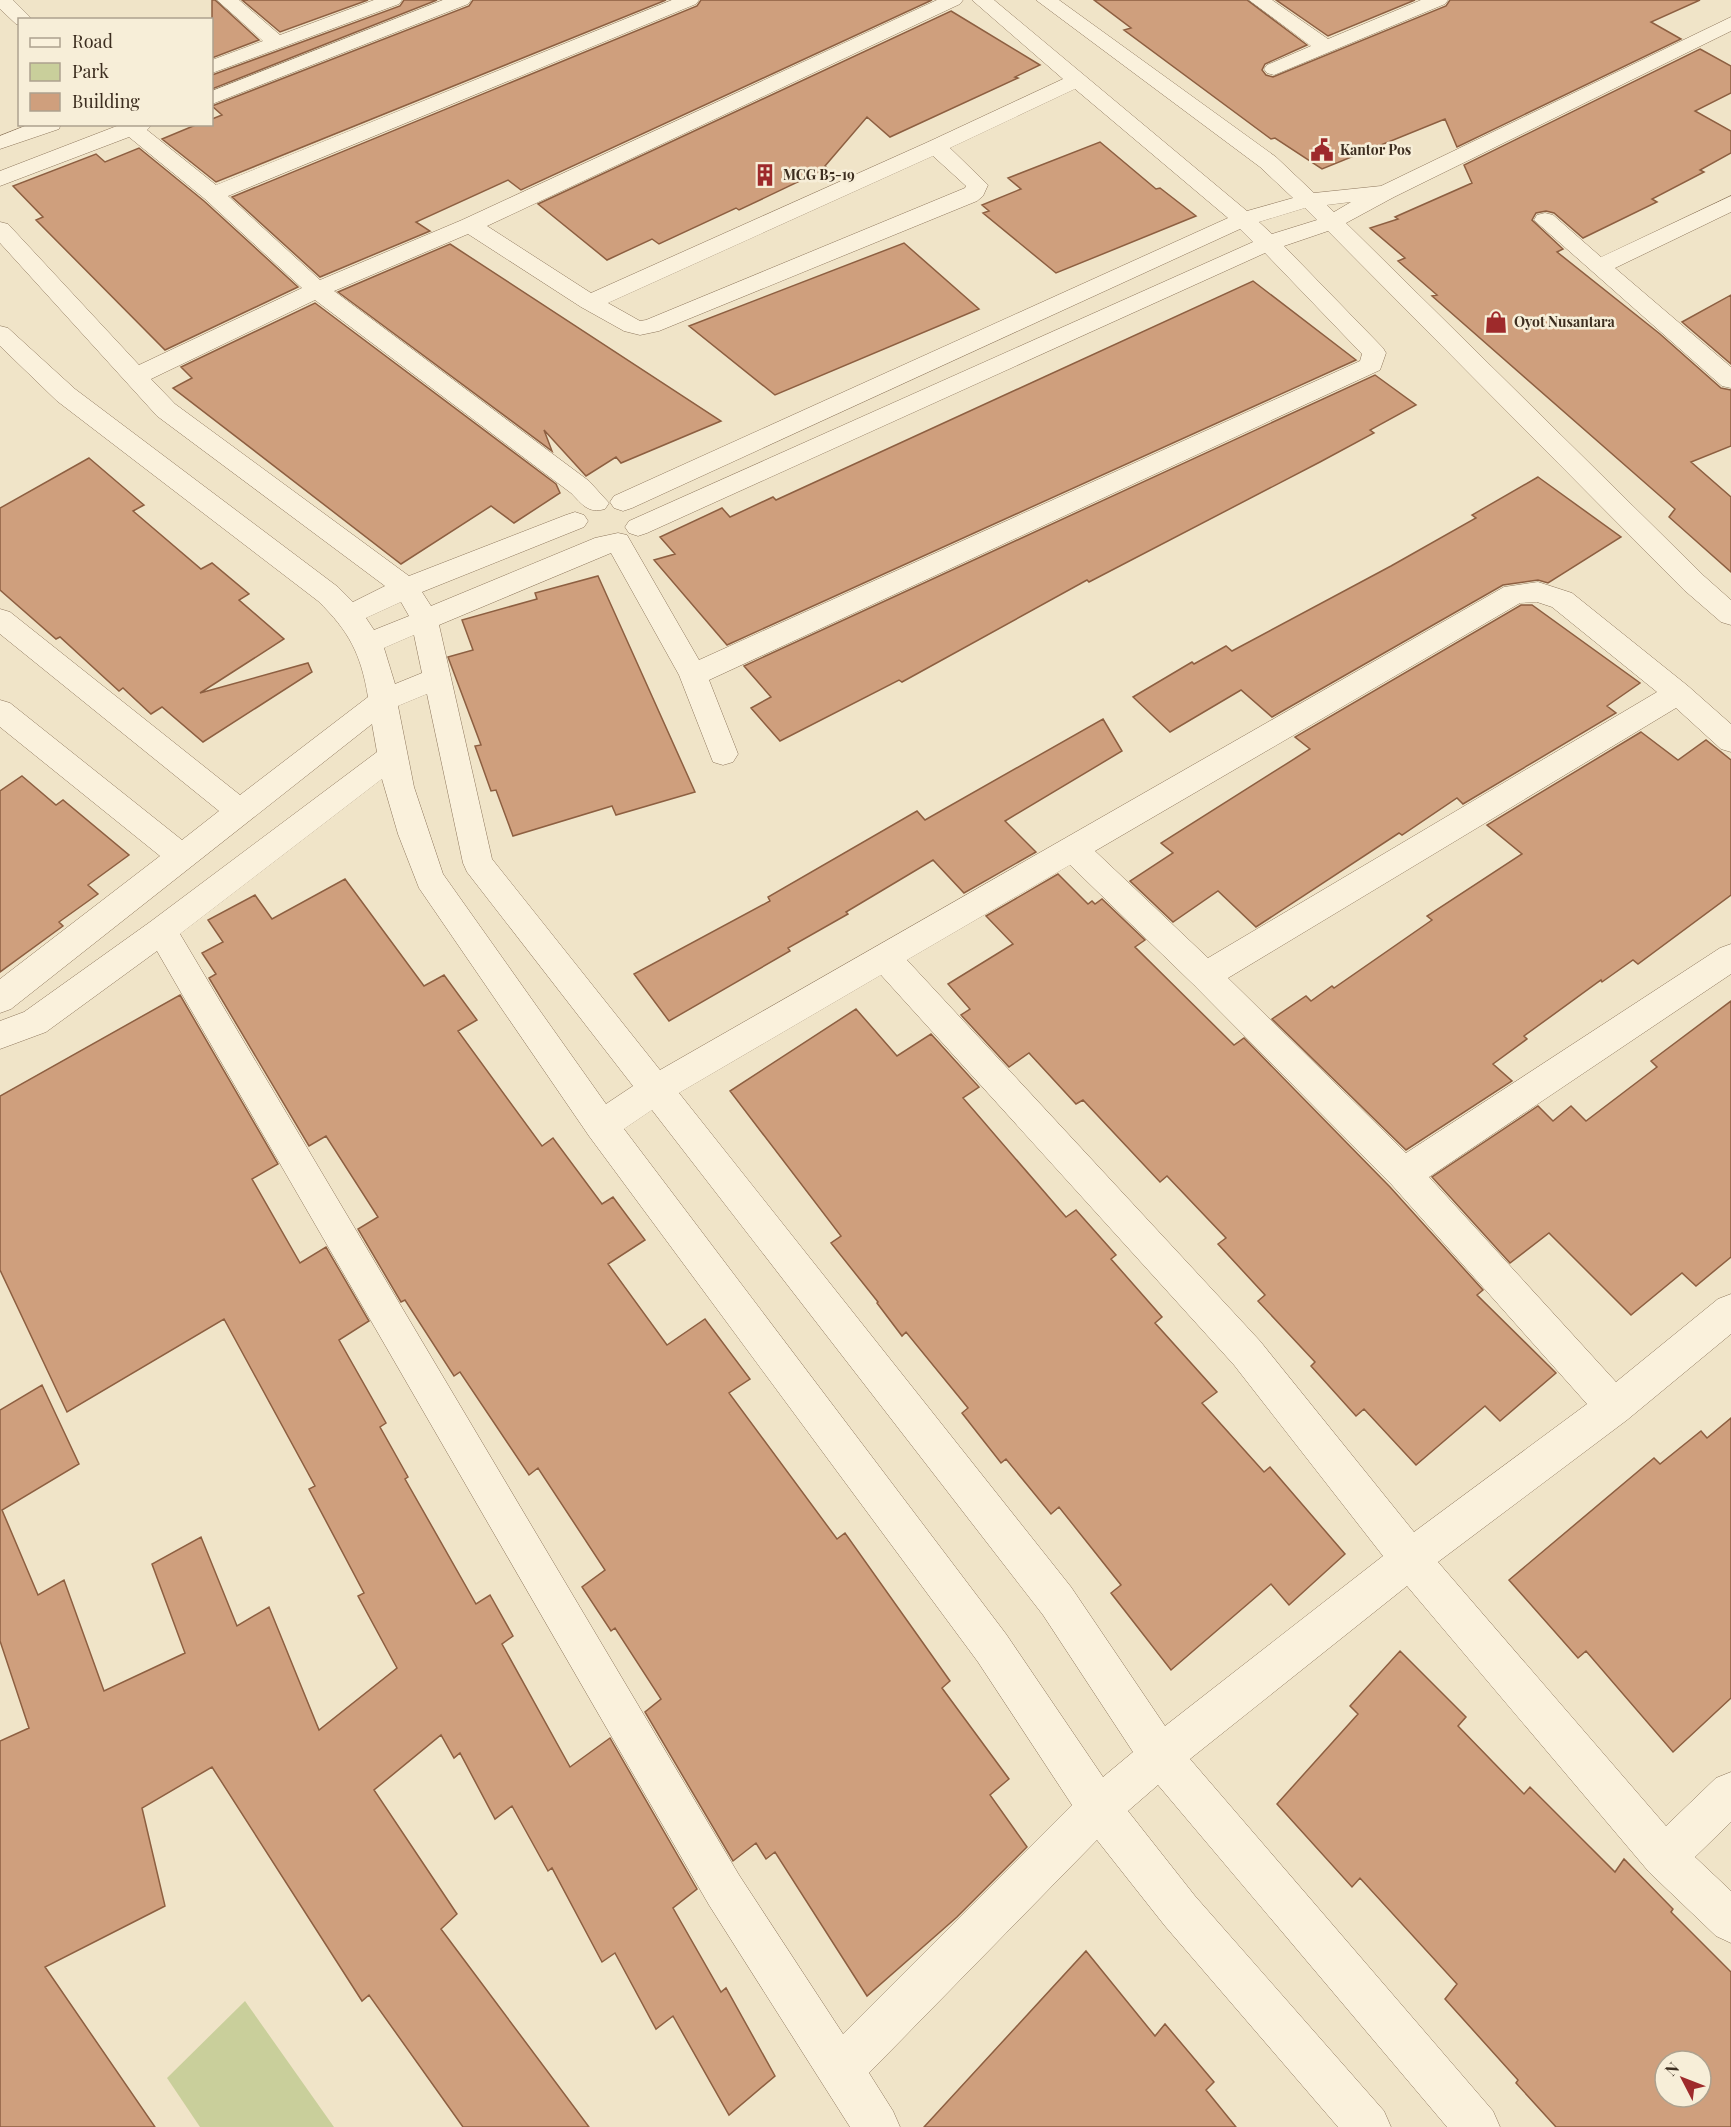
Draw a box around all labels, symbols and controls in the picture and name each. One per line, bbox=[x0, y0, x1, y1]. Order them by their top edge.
legend bbox=[18, 18, 213, 126]
text: Road bbox=[72, 29, 113, 53]
text: Park bbox=[72, 59, 109, 83]
text: Building bbox=[72, 89, 140, 113]
public building icon: Kantor Pos bbox=[1309, 137, 1335, 163]
place label: Kantor Pos bbox=[1340, 140, 1411, 159]
building icon: MCG B5-19 bbox=[752, 162, 778, 188]
place label: MCG B5-19 bbox=[783, 165, 855, 184]
shop icon: Oyot Nusantara bbox=[1483, 309, 1509, 335]
place label: Oyot Nusantara bbox=[1514, 312, 1615, 331]
north arrow bbox=[1653, 2049, 1713, 2109]
text: N bbox=[1660, 2057, 1683, 2080]

